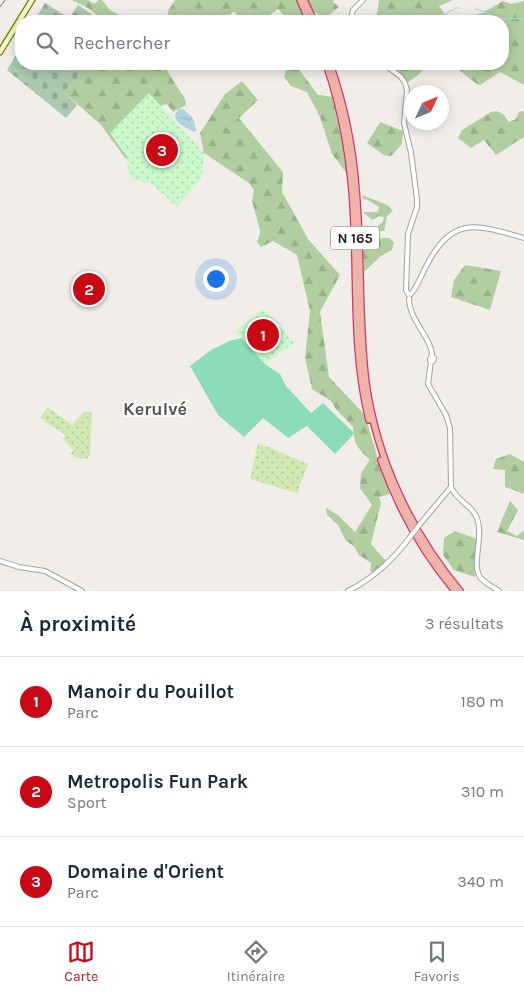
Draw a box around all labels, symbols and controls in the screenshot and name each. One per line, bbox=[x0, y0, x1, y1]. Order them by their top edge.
search box bbox=[15, 15, 509, 70]
icon: search bbox=[33, 29, 61, 57]
text: Rechercher bbox=[73, 32, 170, 54]
north arrow bbox=[404, 85, 449, 130]
pin: 3 bbox=[146, 131, 178, 169]
road number: N 165 bbox=[331, 227, 379, 250]
your location bbox=[203, 266, 229, 292]
pin: 2 bbox=[73, 270, 105, 308]
pin: 1 bbox=[247, 316, 279, 354]
district label: Kerulvé bbox=[123, 398, 187, 420]
text: À proximité bbox=[20, 612, 136, 636]
text: 3 résultats bbox=[425, 614, 504, 633]
text: Manoir du Pouillot bbox=[67, 681, 234, 703]
text: 1 bbox=[33, 692, 39, 711]
text: 180 m bbox=[461, 692, 504, 711]
text: Parc bbox=[67, 703, 99, 722]
text: Metropolis Fun Park bbox=[67, 771, 248, 793]
text: 2 bbox=[31, 782, 41, 801]
text: 310 m bbox=[461, 782, 504, 801]
text: Sport bbox=[67, 793, 107, 812]
text: Domaine d'Orient bbox=[67, 861, 224, 883]
text: 3 bbox=[31, 872, 41, 891]
text: 340 m bbox=[457, 872, 504, 891]
text: Parc bbox=[67, 883, 99, 902]
tab: Carte bbox=[64, 938, 98, 985]
tab: Itinéraire bbox=[227, 938, 285, 985]
tab: Favoris bbox=[414, 938, 460, 985]

